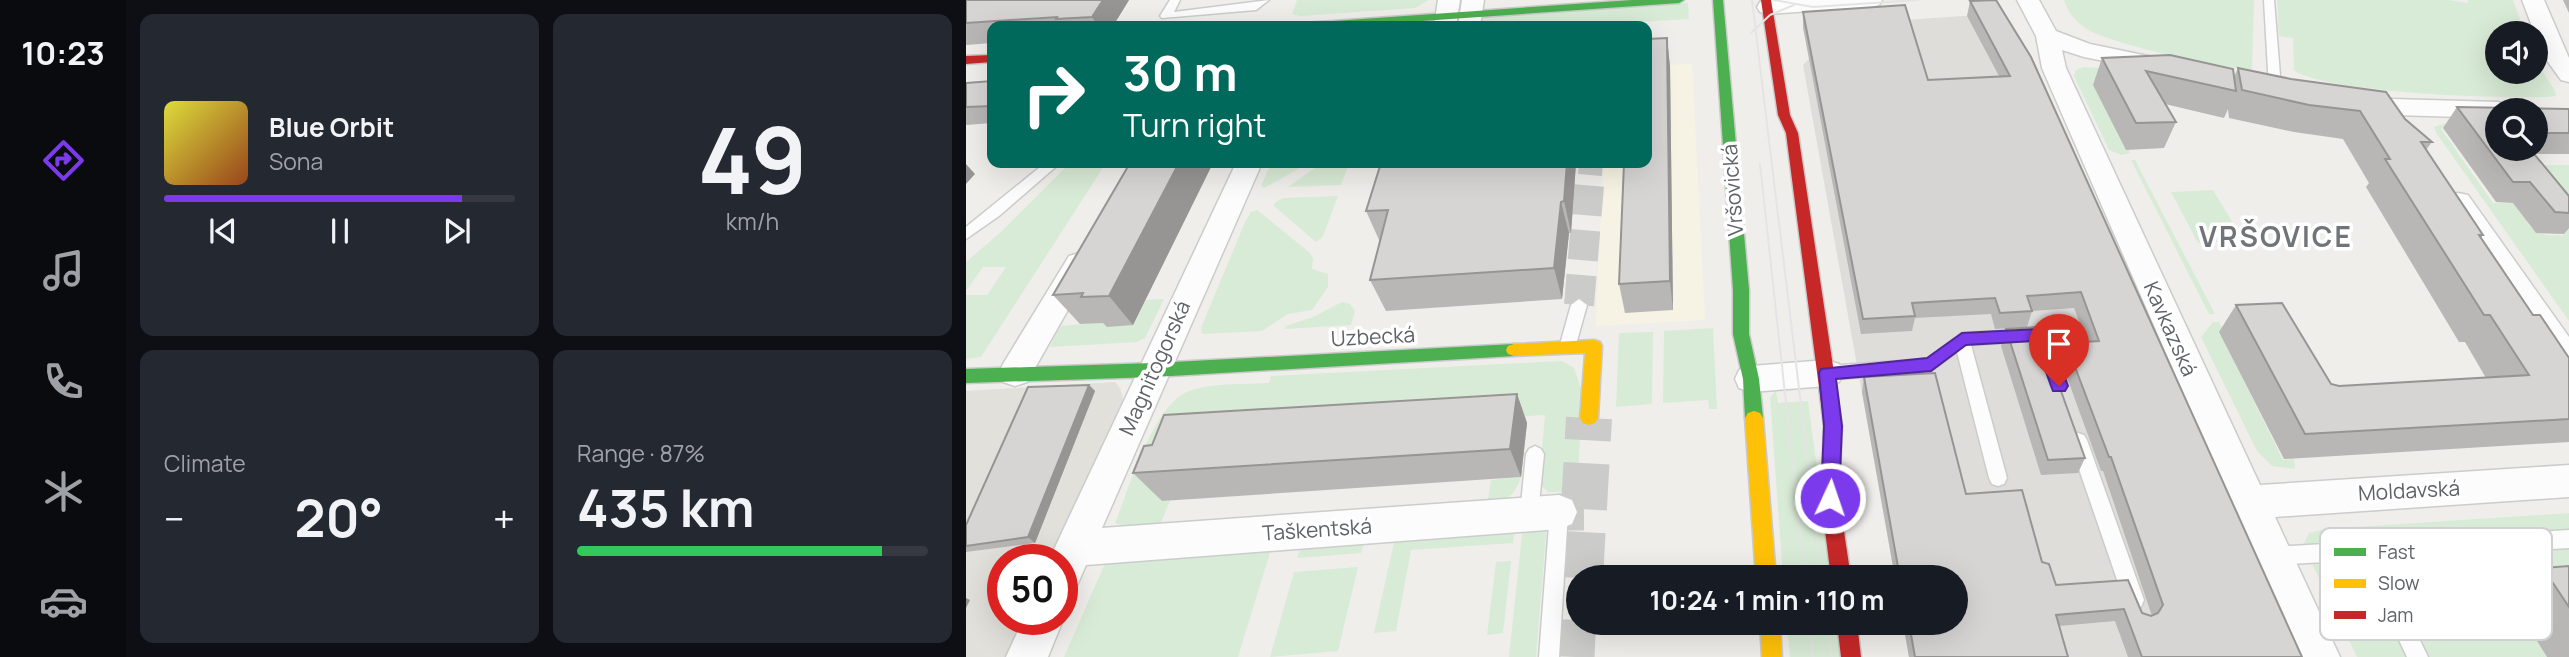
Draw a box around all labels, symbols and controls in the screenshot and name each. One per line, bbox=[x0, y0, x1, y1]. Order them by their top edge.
map controls bbox=[2485, 21, 2548, 161]
button: sound bbox=[2485, 21, 2548, 84]
text: 10:23 bbox=[21, 31, 105, 75]
text: 30 m bbox=[1123, 39, 1238, 106]
icon: right bbox=[1008, 49, 1099, 140]
text: 49 bbox=[698, 97, 807, 221]
button: search bbox=[2485, 98, 2548, 161]
text: Turn right bbox=[1123, 103, 1266, 147]
text: Blue Orbit bbox=[269, 109, 394, 145]
icon: directions bbox=[39, 136, 88, 185]
street label: Vršovická bbox=[1715, 143, 1749, 237]
text: Sona bbox=[269, 145, 323, 177]
text: km/h bbox=[726, 205, 779, 237]
icon: previous bbox=[204, 212, 242, 250]
icon: pause bbox=[321, 212, 359, 250]
icon: next bbox=[438, 212, 476, 250]
district label: VRŠOVICE bbox=[2199, 217, 2353, 255]
icon: music bbox=[39, 246, 88, 295]
street label: Kavkazská bbox=[2138, 277, 2204, 380]
street label: Magnitogorská bbox=[1112, 296, 1196, 439]
pin bbox=[2029, 314, 2089, 386]
street label: Uzbecká bbox=[1330, 320, 1416, 352]
icon: arrive bbox=[2040, 325, 2078, 363]
icon: phone bbox=[39, 357, 88, 406]
text: Range · 87% bbox=[577, 437, 705, 469]
text: Climate bbox=[164, 447, 246, 479]
position arrow bbox=[1793, 461, 1867, 535]
icon: climate bbox=[39, 467, 88, 516]
text: 435 km bbox=[577, 472, 754, 543]
street label: Moldavská bbox=[2357, 473, 2461, 507]
text: 20° bbox=[295, 482, 383, 553]
text: − bbox=[164, 492, 185, 544]
text: + bbox=[493, 492, 515, 544]
street label: Taškentská bbox=[1261, 511, 1373, 547]
legend bbox=[2320, 528, 2552, 640]
text: Fast bbox=[2378, 539, 2415, 565]
speed limit sign: 50 bbox=[987, 544, 1078, 635]
text: Slow bbox=[2378, 570, 2420, 596]
icon: car bbox=[39, 577, 88, 626]
text: 10:24 · 1 min · 110 m bbox=[1650, 582, 1884, 618]
text: Jam bbox=[2378, 602, 2413, 628]

